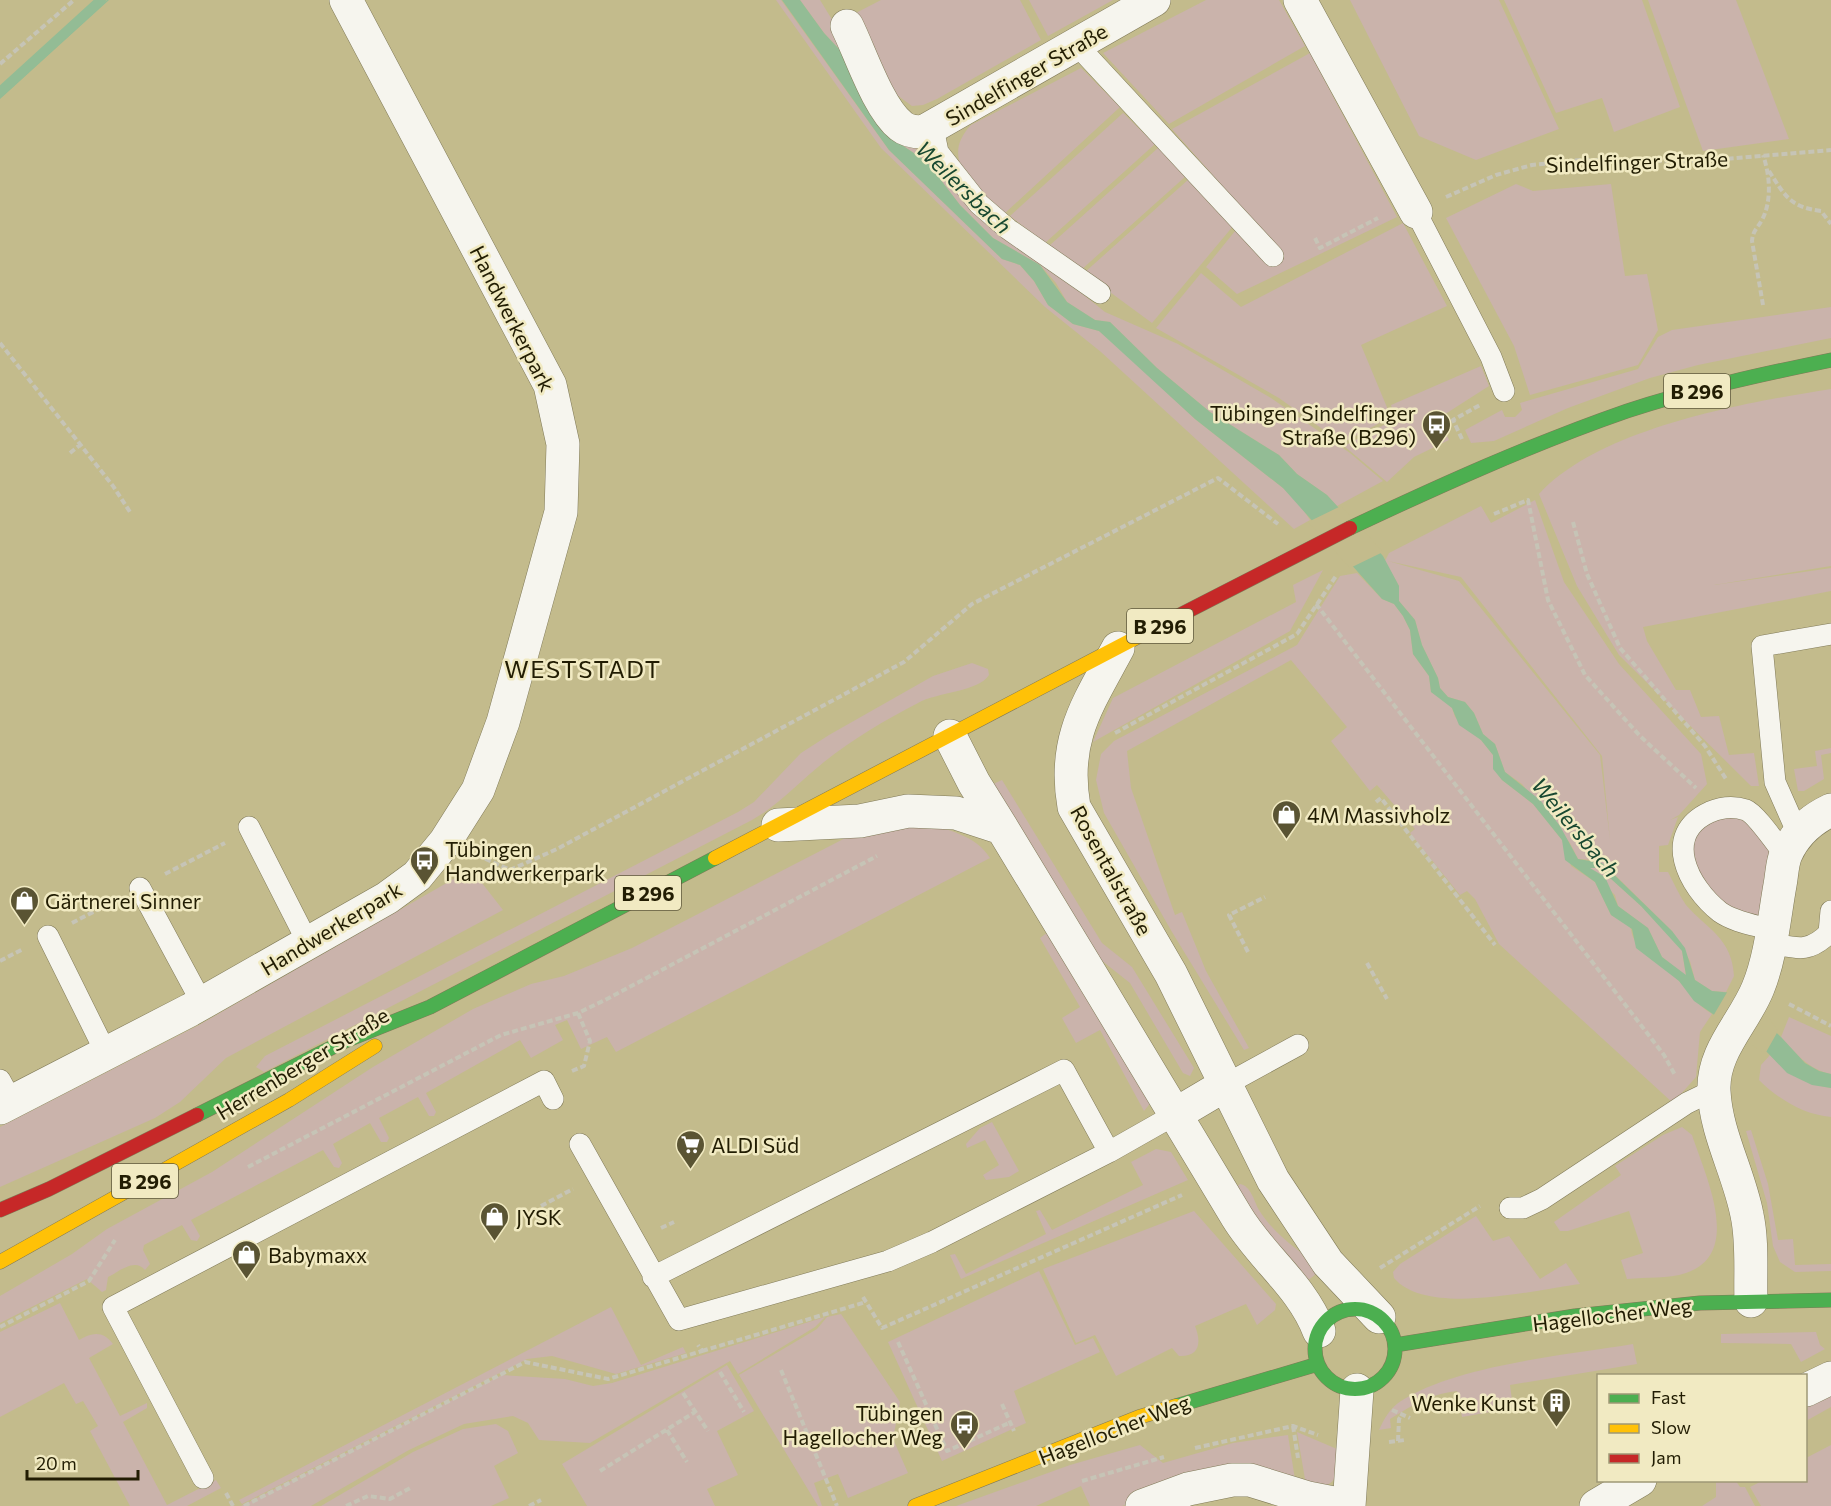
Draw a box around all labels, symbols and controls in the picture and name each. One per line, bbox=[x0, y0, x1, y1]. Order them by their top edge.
street label: Sindelfinger Straße bbox=[941, 18, 1111, 130]
water label: Weilersbach bbox=[911, 135, 1017, 239]
street label: Sindelfinger Straße bbox=[1545, 145, 1729, 177]
street label: Handwerkerpark bbox=[465, 241, 561, 395]
road number: B 296 bbox=[1664, 374, 1730, 408]
place label: Tübingen Sindelfinger Straße (B296) bbox=[1210, 400, 1416, 449]
bus stop icon: Tübingen Sindelfinger Straße (B296) bbox=[1421, 408, 1453, 450]
road number: B 296 bbox=[1127, 609, 1193, 643]
district label: WESTSTADT bbox=[504, 654, 662, 683]
water label: Weilersbach bbox=[1526, 772, 1626, 882]
shop icon: 4M Massivholz bbox=[1270, 798, 1302, 840]
street label: Rosentalstraße bbox=[1066, 801, 1158, 939]
place label: 4M Massivholz bbox=[1307, 802, 1450, 827]
place label: Tübingen Handwerkerpark bbox=[445, 836, 605, 885]
bus stop icon: Tübingen Handwerkerpark bbox=[408, 844, 440, 886]
street label: Handwerkerpark bbox=[256, 876, 406, 980]
road number: B 296 bbox=[615, 876, 681, 910]
shop icon: Gärtnerei Sinner bbox=[8, 884, 40, 926]
place label: Gärtnerei Sinner bbox=[45, 888, 201, 913]
street label: Herrenberger Straße bbox=[211, 1002, 393, 1124]
supermarket icon: ALDI Süd bbox=[674, 1128, 706, 1170]
place label: ALDI Süd bbox=[711, 1132, 799, 1157]
road number: B 296 bbox=[112, 1164, 178, 1198]
shop icon: JYSK bbox=[479, 1200, 511, 1242]
place label: JYSK bbox=[516, 1204, 562, 1229]
shop icon: Babymaxx bbox=[231, 1238, 263, 1280]
place label: Babymaxx bbox=[268, 1242, 367, 1267]
street label: Hagellocher Weg bbox=[1531, 1292, 1693, 1336]
legend bbox=[1597, 1374, 1807, 1482]
building icon: Wenke Kunst bbox=[1541, 1386, 1573, 1428]
text: Fast bbox=[1651, 1386, 1686, 1408]
street label: Hagellocher Weg bbox=[1035, 1389, 1193, 1469]
place label: Wenke Kunst bbox=[1411, 1390, 1536, 1415]
place label: Tübingen Hagellocher Weg bbox=[782, 1400, 943, 1449]
bus stop icon: Tübingen Hagellocher Weg bbox=[948, 1408, 980, 1450]
text: Slow bbox=[1651, 1416, 1691, 1438]
scale bar bbox=[27, 1443, 138, 1481]
text: Jam bbox=[1651, 1446, 1681, 1468]
text: 20 m bbox=[36, 1452, 77, 1474]

